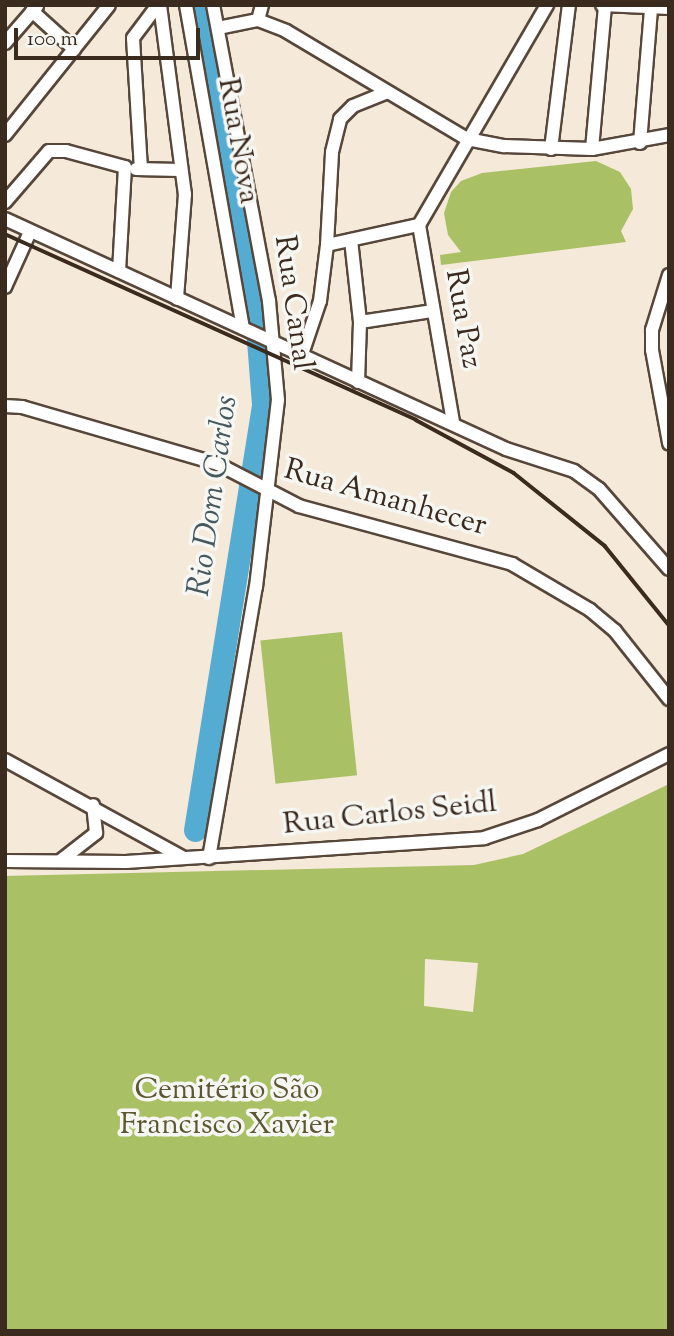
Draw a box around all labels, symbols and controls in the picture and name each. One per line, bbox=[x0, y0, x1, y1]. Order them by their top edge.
scale bar bbox=[18, 14, 203, 58]
text: 100 m bbox=[27, 25, 78, 55]
street label: Rua Nova bbox=[208, 75, 266, 207]
street label: Rua Canal bbox=[265, 233, 319, 373]
street label: Rua Paz bbox=[436, 267, 488, 371]
water label: Rio Dom Carlos bbox=[181, 393, 247, 599]
street label: Rua Amanhecer bbox=[280, 453, 490, 545]
street label: Rua Carlos Seidl bbox=[281, 786, 499, 844]
park label: Cemitério São Francisco Xavier bbox=[120, 1073, 334, 1144]

